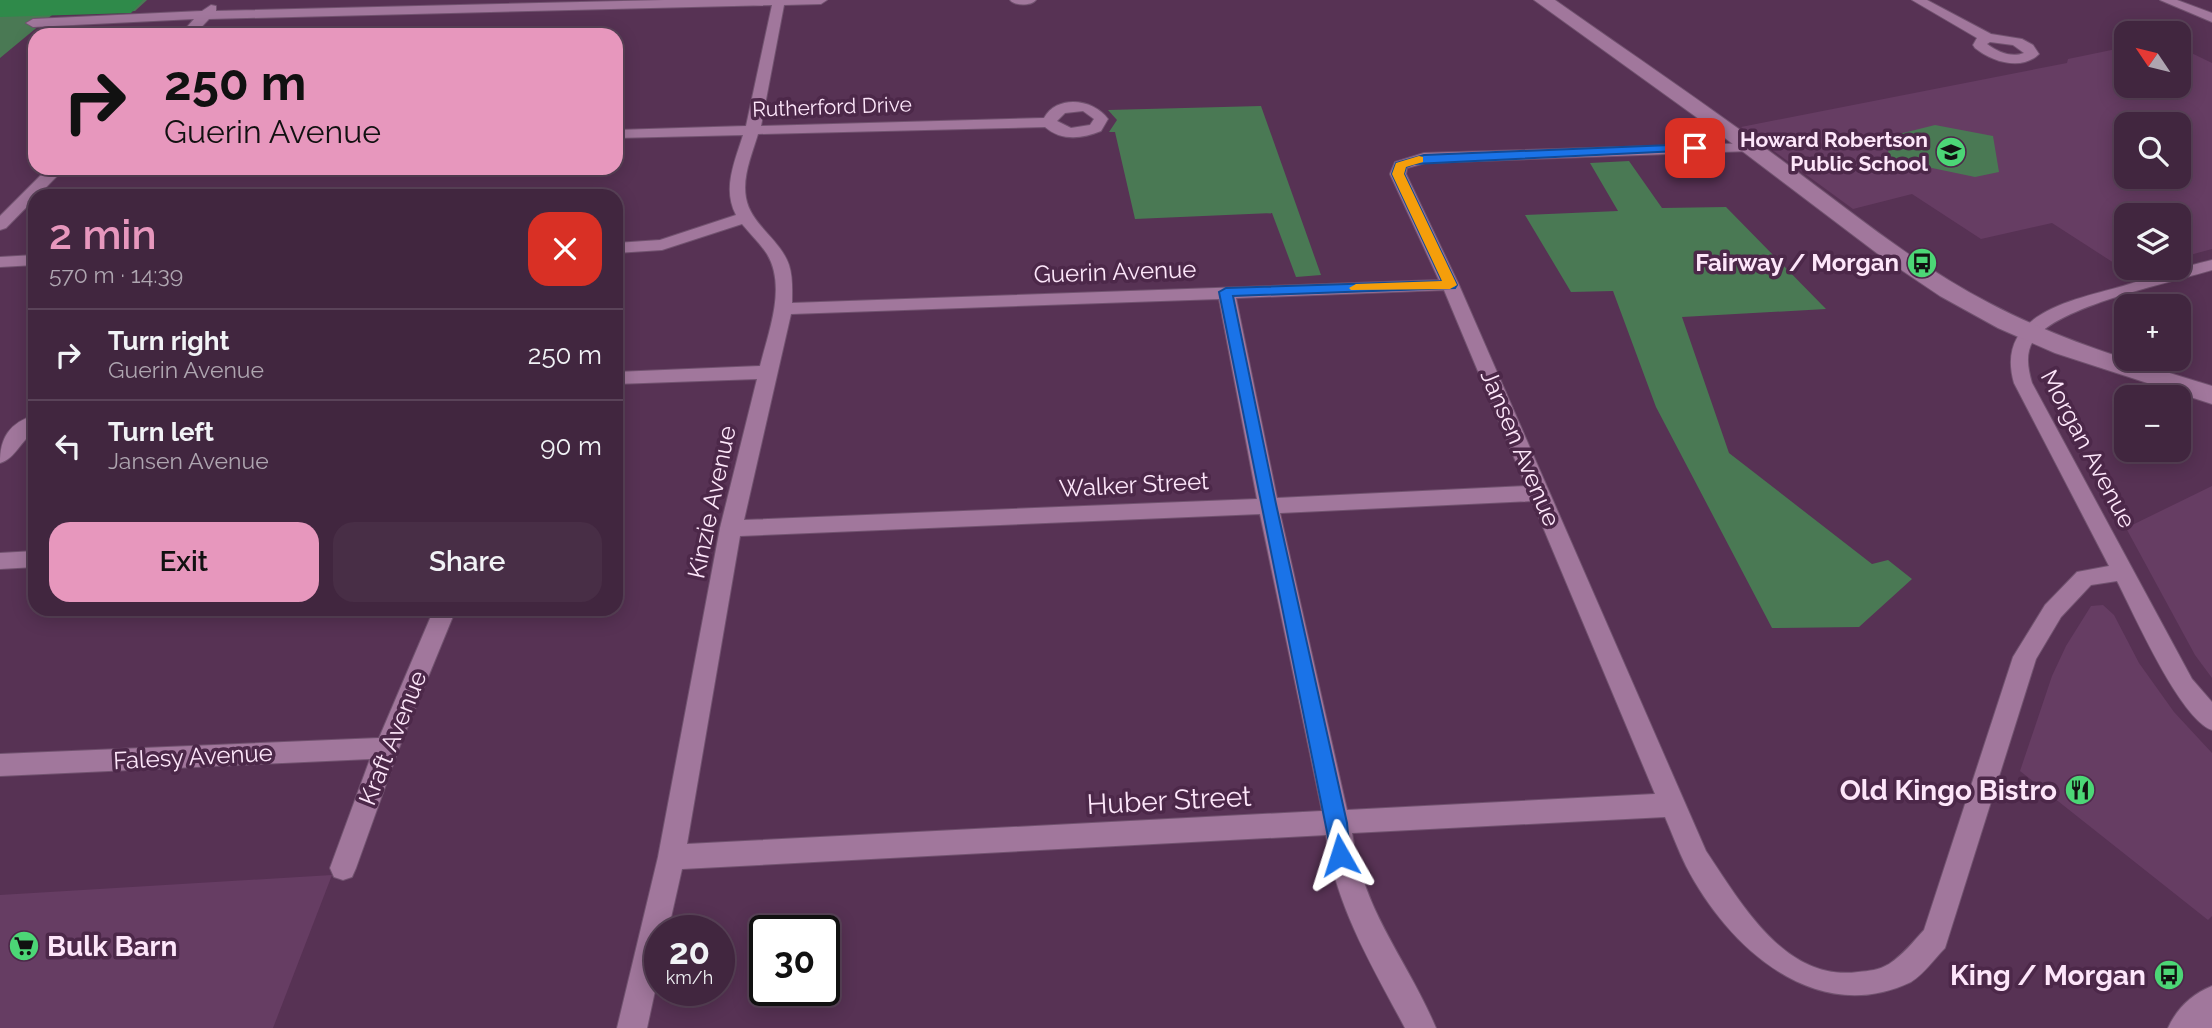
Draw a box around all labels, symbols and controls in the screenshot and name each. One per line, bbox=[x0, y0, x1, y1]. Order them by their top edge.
north arrow bbox=[2114, 21, 2191, 98]
map controls bbox=[2114, 21, 2191, 462]
text: 250 m bbox=[164, 54, 306, 111]
icon: right bbox=[49, 56, 140, 147]
street label: Rutherford Drive bbox=[752, 91, 912, 122]
button: search bbox=[2114, 112, 2191, 189]
text: Guerin Avenue bbox=[164, 113, 381, 150]
pin bbox=[1665, 118, 1725, 178]
place label: Howard Robertson Public School bbox=[1740, 127, 1928, 176]
icon: arrive bbox=[1676, 129, 1714, 167]
school or university icon: Howard Robertson Public School bbox=[1934, 135, 1968, 169]
button: layers bbox=[2114, 203, 2191, 280]
text: 2 min bbox=[49, 210, 157, 259]
button: close bbox=[528, 212, 602, 286]
bus stop icon: Fairway / Morgan bbox=[1905, 246, 1939, 280]
place label: Fairway / Morgan bbox=[1695, 248, 1899, 277]
street label: Guerin Avenue bbox=[1033, 254, 1197, 289]
text: 570 m · 14:39 bbox=[49, 261, 183, 288]
button: + bbox=[2114, 294, 2191, 371]
text: Turn right bbox=[108, 326, 229, 356]
icon: right bbox=[49, 336, 87, 374]
text: 250 m bbox=[528, 340, 602, 370]
text: Guerin Avenue bbox=[108, 356, 264, 383]
street label: Jansen Avenue bbox=[1474, 365, 1567, 531]
street label: Morgan Avenue bbox=[2035, 365, 2142, 533]
button: − bbox=[2114, 385, 2191, 462]
text: Turn left bbox=[108, 417, 214, 447]
street label: Kinzie Avenue bbox=[681, 423, 742, 581]
icon: left bbox=[49, 427, 87, 465]
text: 90 m bbox=[540, 431, 602, 461]
text: Jansen Avenue bbox=[108, 447, 269, 474]
street label: Walker Street bbox=[1058, 466, 1210, 503]
button: Exit bbox=[49, 522, 319, 602]
button: Share bbox=[333, 522, 602, 602]
street label: Kraft Avenue bbox=[352, 666, 433, 809]
street label: Falesy Avenue bbox=[113, 738, 273, 775]
restaurant icon: Old Kingo Bistro bbox=[2063, 773, 2097, 807]
place label: Old Kingo Bistro bbox=[1840, 774, 2057, 807]
street label: Huber Street bbox=[1086, 780, 1253, 821]
position arrow bbox=[1303, 818, 1377, 892]
speed limit sign: 30 bbox=[749, 915, 840, 1006]
supermarket icon: Bulk Barn bbox=[7, 929, 41, 963]
place label: Bulk Barn bbox=[47, 930, 177, 963]
text: 20 bbox=[669, 931, 710, 972]
bus stop icon: King / Morgan bbox=[2152, 958, 2186, 992]
place label: King / Morgan bbox=[1950, 959, 2146, 992]
text: km/h bbox=[666, 967, 713, 988]

